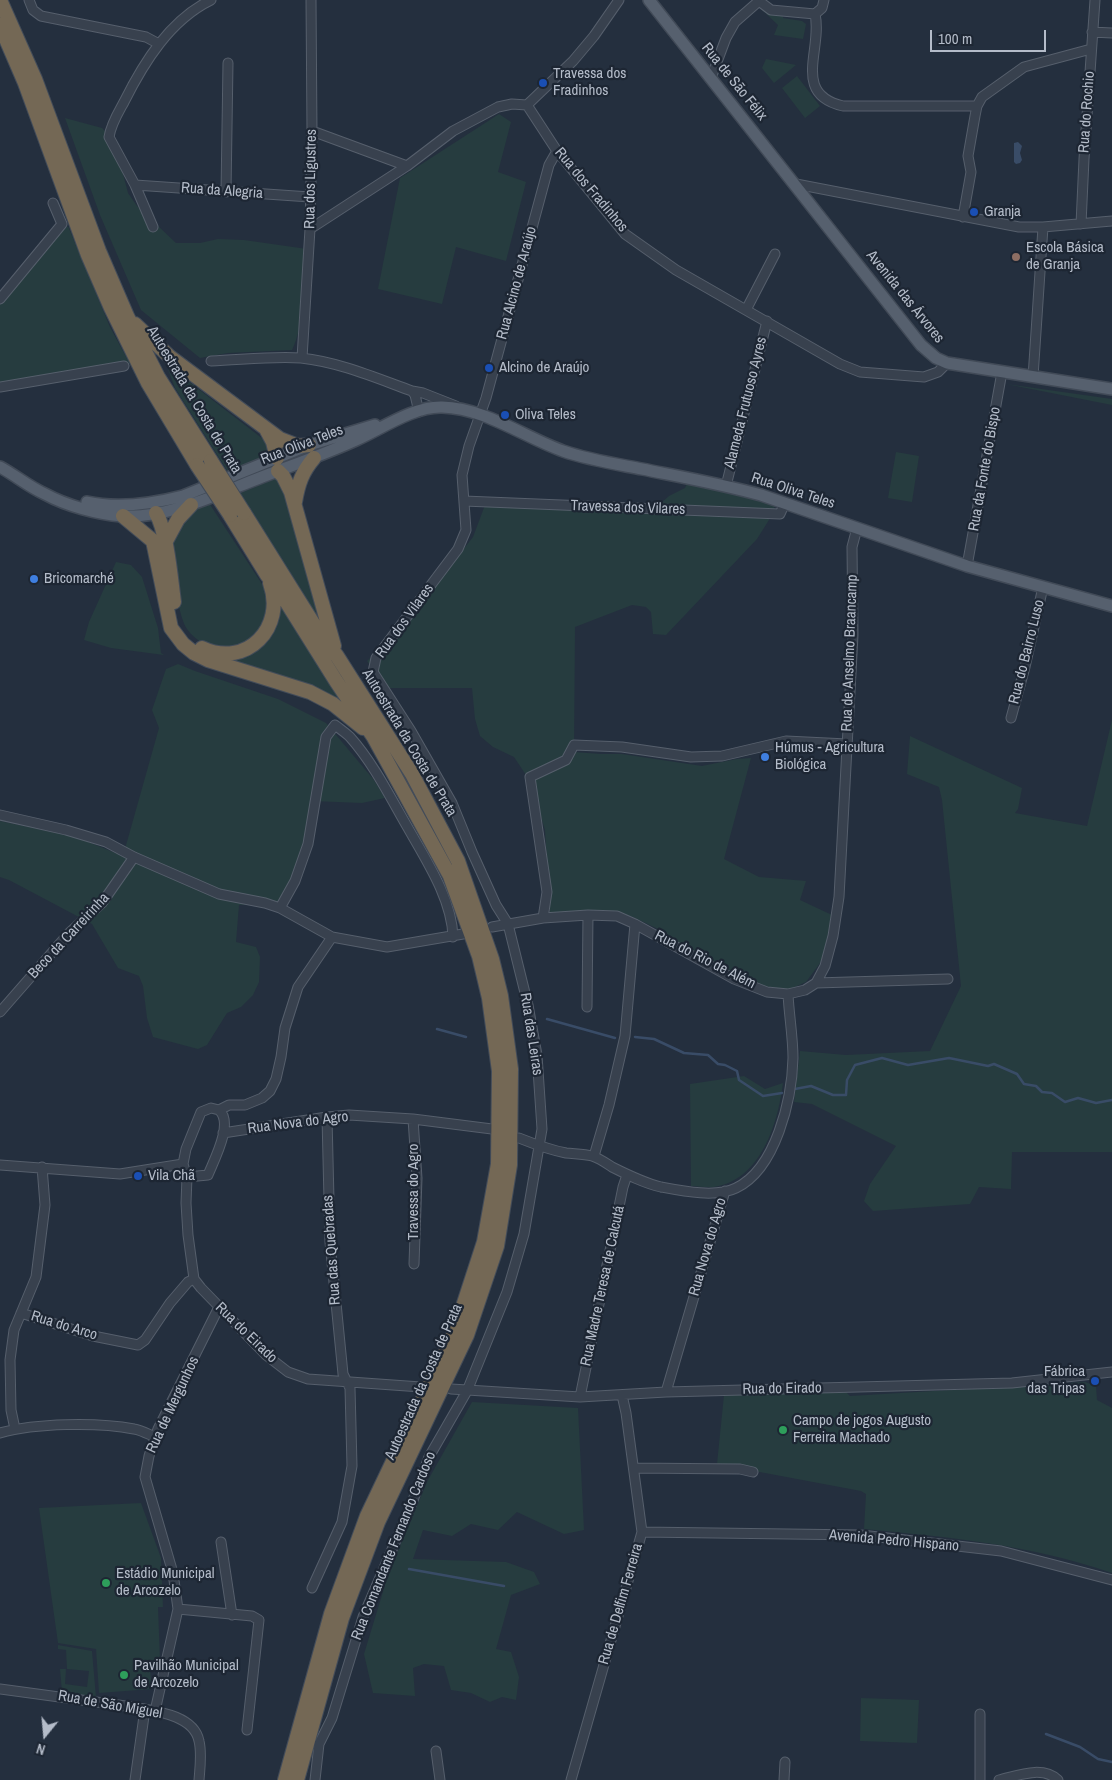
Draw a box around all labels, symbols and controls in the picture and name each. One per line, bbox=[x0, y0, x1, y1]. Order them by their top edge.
scale bar bbox=[932, 20, 1048, 52]
text: 100 m bbox=[938, 28, 972, 49]
street label: Rua de São Félix bbox=[697, 40, 771, 124]
place label: Travessa dos Fradinhos bbox=[553, 65, 626, 100]
street label: Rua do Rochio bbox=[1075, 70, 1099, 154]
marker: Travessa dos Fradinhos bbox=[537, 77, 549, 89]
street label: Rua dos Ligustres bbox=[301, 129, 321, 229]
street label: Rua dos Fradinhos bbox=[550, 144, 632, 236]
street label: Rua da Alegria bbox=[180, 179, 264, 203]
place label: Granja bbox=[984, 203, 1021, 221]
marker: Granja bbox=[968, 206, 980, 218]
street label: Rua Alcino de Araújo bbox=[493, 225, 541, 341]
place label: Escola Básica de Granja bbox=[1026, 239, 1104, 274]
street label: Avenida das Árvores bbox=[862, 247, 948, 347]
marker: Escola Básica de Granja bbox=[1010, 251, 1022, 263]
street label: Autoestrada da Costa de Prata bbox=[143, 323, 245, 477]
street label: Alameda Frutuoso Ayres bbox=[721, 335, 771, 471]
place label: Alcino de Araújo bbox=[499, 359, 589, 377]
marker: Alcino de Araújo bbox=[483, 362, 495, 374]
street label: Rua da Fonte do Bispo bbox=[965, 405, 1005, 533]
place label: Oliva Teles bbox=[515, 406, 576, 424]
marker: Oliva Teles bbox=[499, 409, 511, 421]
street label: Rua Oliva Teles bbox=[258, 421, 346, 469]
street label: Rua Oliva Teles bbox=[749, 469, 837, 513]
street label: Travessa dos Vilares bbox=[570, 497, 686, 519]
place label: Bricomarché bbox=[44, 570, 114, 588]
marker: Bricomarché bbox=[28, 573, 40, 585]
street label: Rua de Anselmo Braancamp bbox=[838, 574, 862, 732]
street label: Rua dos Vilares bbox=[372, 580, 438, 662]
street label: Rua do Bairro Luso bbox=[1005, 598, 1049, 706]
street label: Autoestrada da Costa de Prata bbox=[358, 666, 460, 820]
place label: Húmus - Agricultura Biológica bbox=[775, 739, 884, 774]
marker: Húmus - Agricultura Biológica bbox=[759, 751, 771, 763]
street label: Beco da Carreirinha bbox=[25, 889, 113, 983]
street label: Rua do Rio de Além bbox=[652, 927, 758, 993]
street label: Rua das Leiras bbox=[516, 991, 546, 1077]
street label: Rua Nova do Agro bbox=[247, 1108, 349, 1138]
street label: Travessa do Agro bbox=[405, 1144, 423, 1240]
place label: Vila Chã bbox=[148, 1167, 195, 1185]
marker: Vila Chã bbox=[132, 1170, 144, 1182]
street label: Rua das Quebradas bbox=[319, 1194, 345, 1306]
street label: Rua Nova do Agro bbox=[685, 1196, 731, 1298]
street label: Rua Madre Teresa de Calcutá bbox=[577, 1204, 629, 1368]
street label: Rua do Eirado bbox=[211, 1299, 281, 1367]
street label: Autoestrada da Costa de Prata bbox=[381, 1301, 467, 1463]
street label: Rua do Arco bbox=[29, 1307, 99, 1345]
street label: Rua de Mergunhos bbox=[143, 1354, 203, 1456]
place label: Fábrica das Tripas bbox=[1027, 1363, 1085, 1398]
marker: Fábrica das Tripas bbox=[1089, 1375, 1101, 1387]
street label: Rua do Eirado bbox=[742, 1379, 822, 1399]
place label: Campo de jogos Augusto Ferreira Machado bbox=[793, 1412, 931, 1447]
marker: Campo de jogos Augusto Ferreira Machado bbox=[777, 1424, 789, 1436]
street label: Rua Comandante Fernando Cardoso bbox=[348, 1449, 440, 1643]
street label: Avenida Pedro Hispano bbox=[828, 1526, 960, 1556]
street label: Rua de Delfim Ferreira bbox=[595, 1541, 647, 1667]
place label: Estádio Municipal de Arcozelo bbox=[116, 1565, 214, 1600]
marker: Estádio Municipal de Arcozelo bbox=[100, 1577, 112, 1589]
place label: Pavilhão Municipal de Arcozelo bbox=[134, 1657, 239, 1692]
marker: Pavilhão Municipal de Arcozelo bbox=[118, 1669, 130, 1681]
street label: Rua de São Miguel bbox=[57, 1687, 163, 1723]
north arrow bbox=[20, 1710, 70, 1760]
text: N bbox=[34, 1740, 47, 1759]

